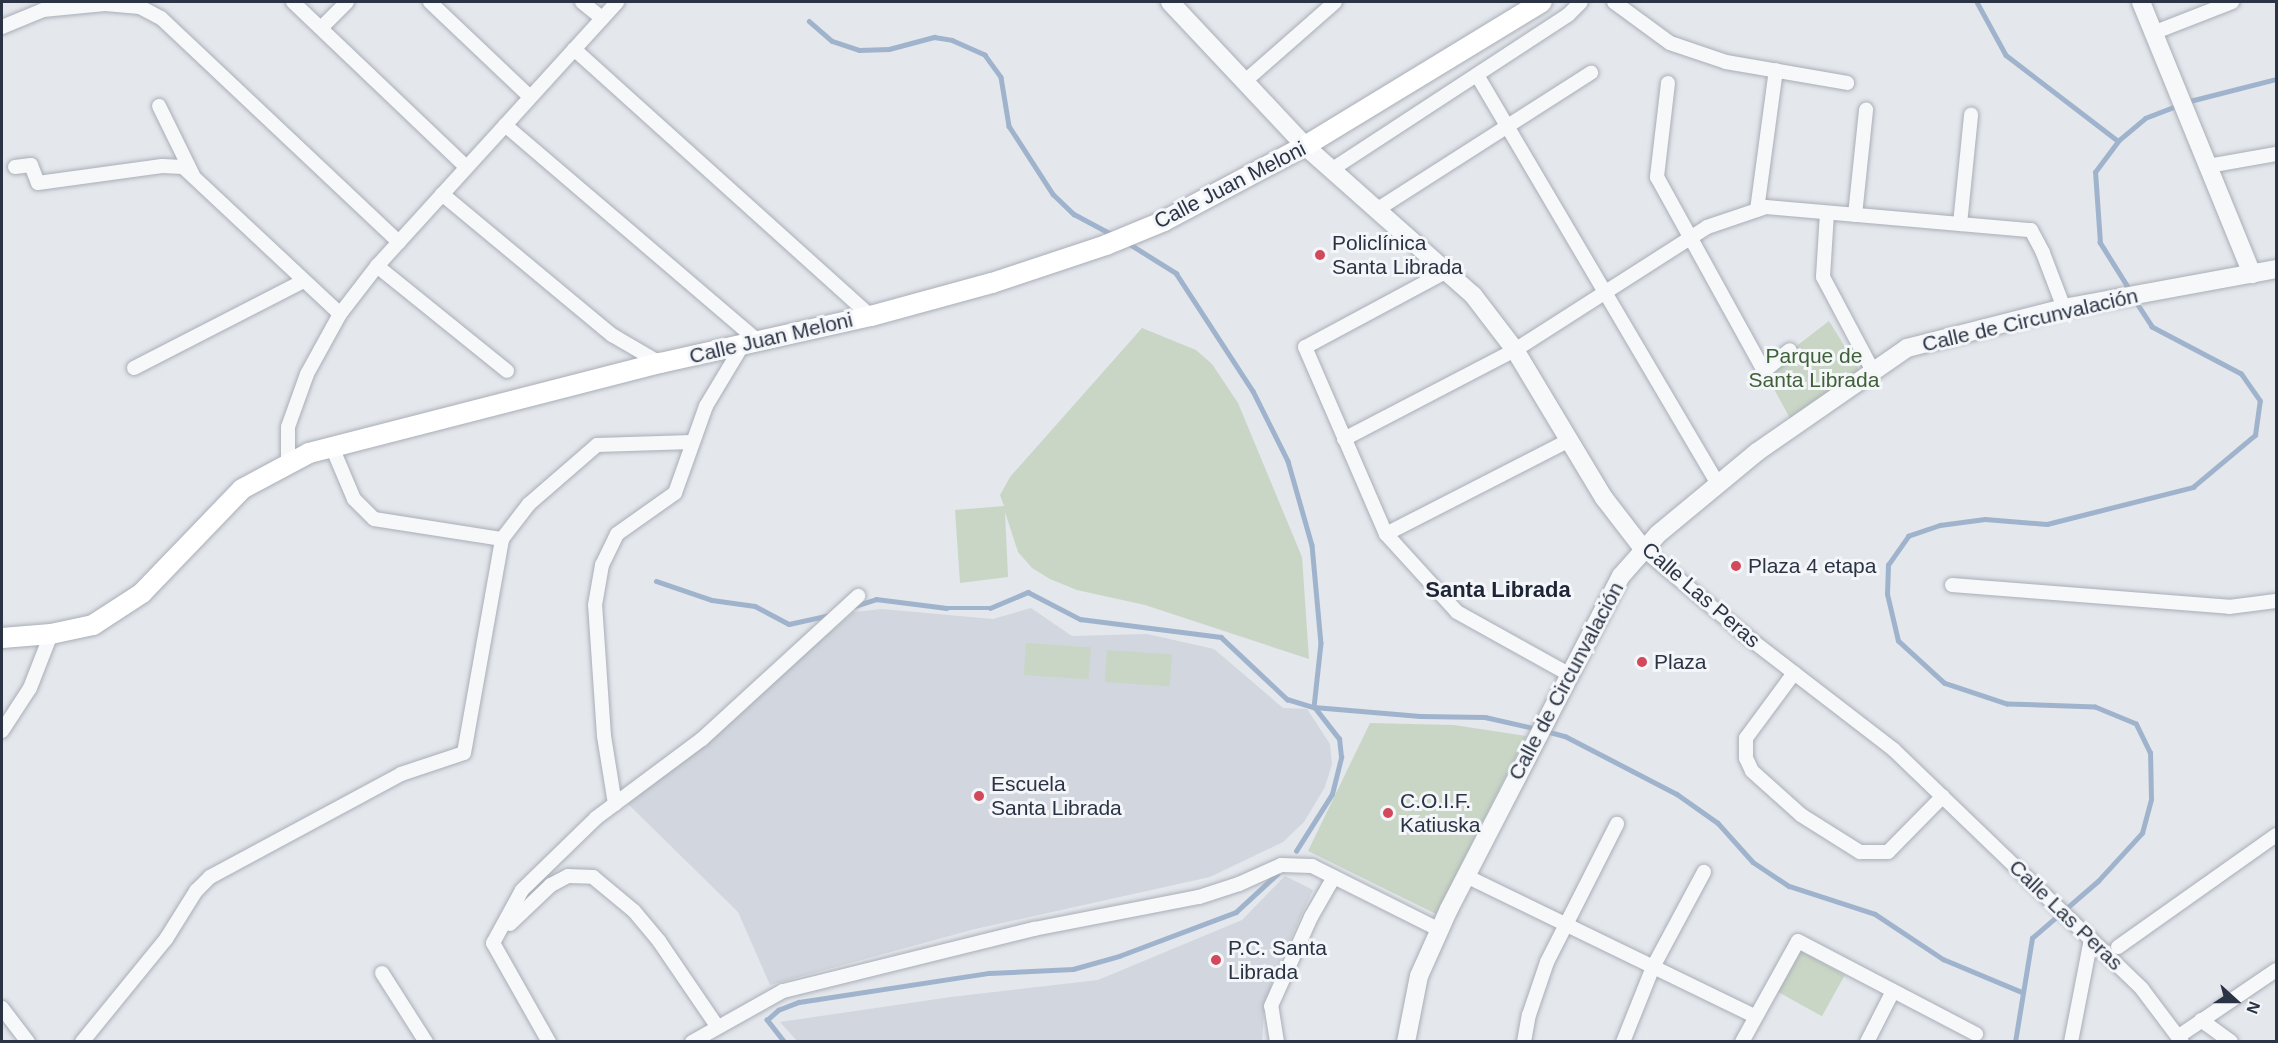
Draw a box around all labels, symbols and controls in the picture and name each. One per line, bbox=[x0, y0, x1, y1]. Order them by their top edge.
street label: Calle Juan Meloni bbox=[1150, 136, 1310, 234]
place label: Policlínica Santa Librada bbox=[1332, 230, 1463, 280]
marker: Policlínica Santa Librada bbox=[1313, 248, 1327, 262]
street label: Calle de Circunvalación bbox=[1920, 283, 2140, 357]
street label: Calle Juan Meloni bbox=[687, 307, 855, 369]
park label: Parque de Santa Librada bbox=[1749, 343, 1879, 393]
street label: Calle Las Peras bbox=[1637, 537, 1765, 653]
place label: Plaza 4 etapa bbox=[1748, 553, 1876, 579]
marker: Plaza 4 etapa bbox=[1729, 559, 1743, 573]
district label: Santa Librada bbox=[1425, 577, 1571, 603]
street label: Calle de Circunvalación bbox=[1503, 578, 1629, 784]
place label: Plaza bbox=[1654, 649, 1707, 675]
marker: Plaza bbox=[1635, 655, 1649, 669]
place label: Escuela Santa Librada bbox=[991, 771, 1122, 821]
place label: C.O.I.F. Katiuska bbox=[1400, 788, 1481, 838]
marker: Escuela Santa Librada bbox=[972, 789, 986, 803]
marker: C.O.I.F. Katiuska bbox=[1381, 806, 1395, 820]
street label: Calle Las Peras bbox=[2004, 854, 2128, 976]
place label: P.C. Santa Librada bbox=[1228, 935, 1327, 985]
marker: P.C. Santa Librada bbox=[1209, 953, 1223, 967]
north arrow bbox=[2206, 971, 2266, 1031]
text: N bbox=[2243, 999, 2263, 1016]

